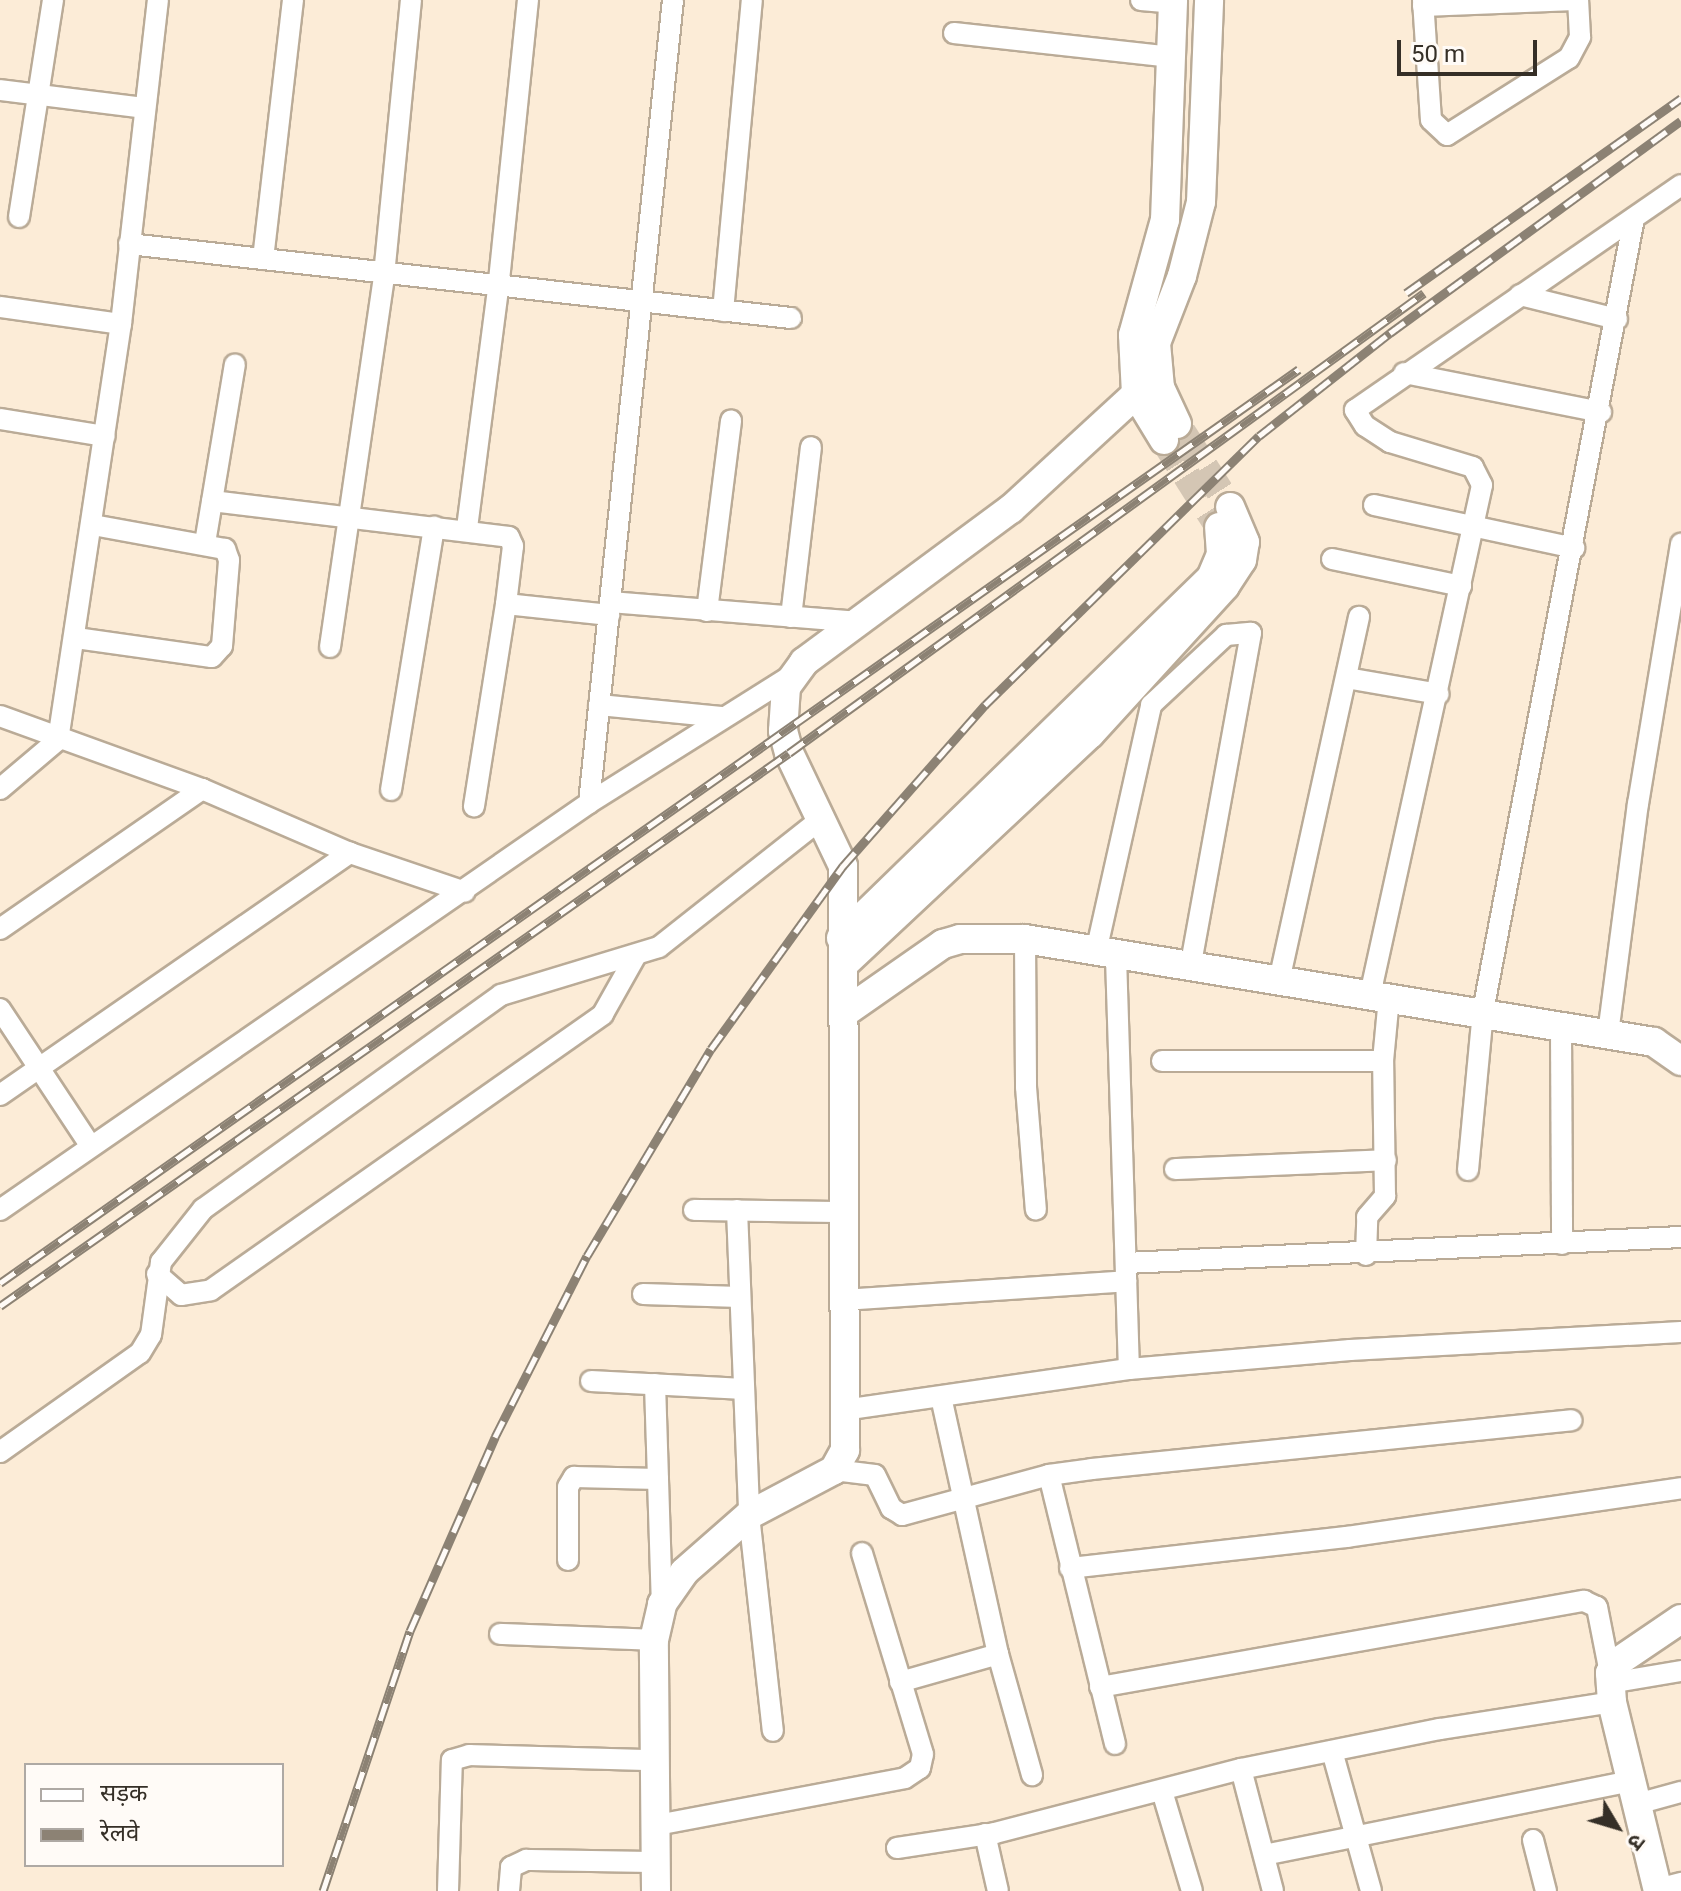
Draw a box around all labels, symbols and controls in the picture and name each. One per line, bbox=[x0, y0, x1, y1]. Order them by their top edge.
scale bar bbox=[1401, 24, 1541, 74]
text: 50 m bbox=[1411, 40, 1465, 68]
legend bbox=[24, 1763, 284, 1867]
text: सड़क bbox=[100, 1779, 148, 1807]
north arrow bbox=[1577, 1787, 1657, 1867]
text: रेलवे bbox=[100, 1819, 139, 1847]
text: उ bbox=[1622, 1829, 1650, 1855]

